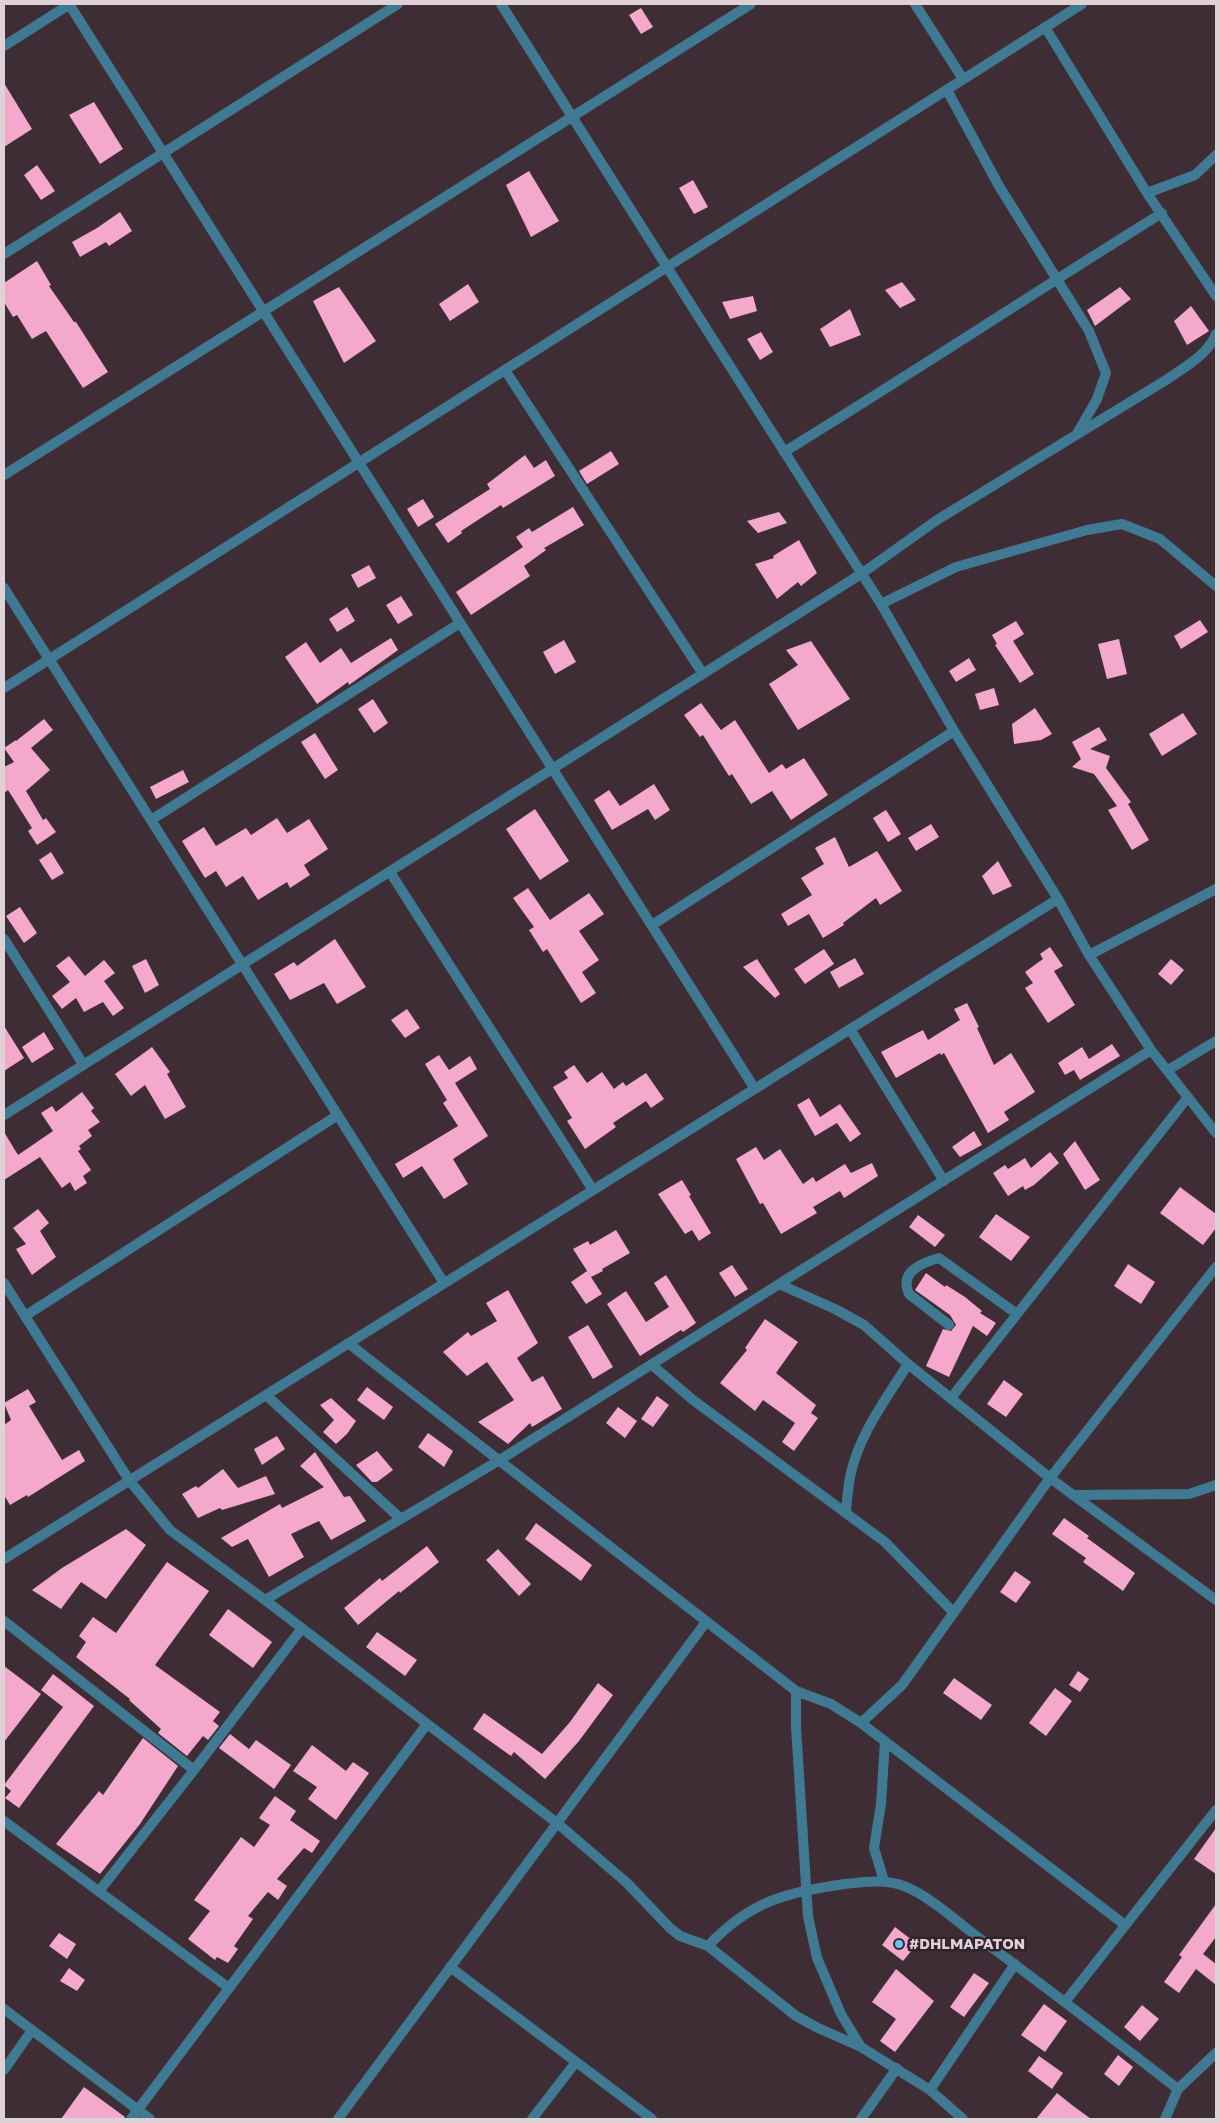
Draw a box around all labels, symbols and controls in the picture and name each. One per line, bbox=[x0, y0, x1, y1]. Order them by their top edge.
place label: #DHLMAPATON bbox=[909, 1935, 1025, 1953]
marker: #DHLMAPATON bbox=[893, 1938, 905, 1950]

